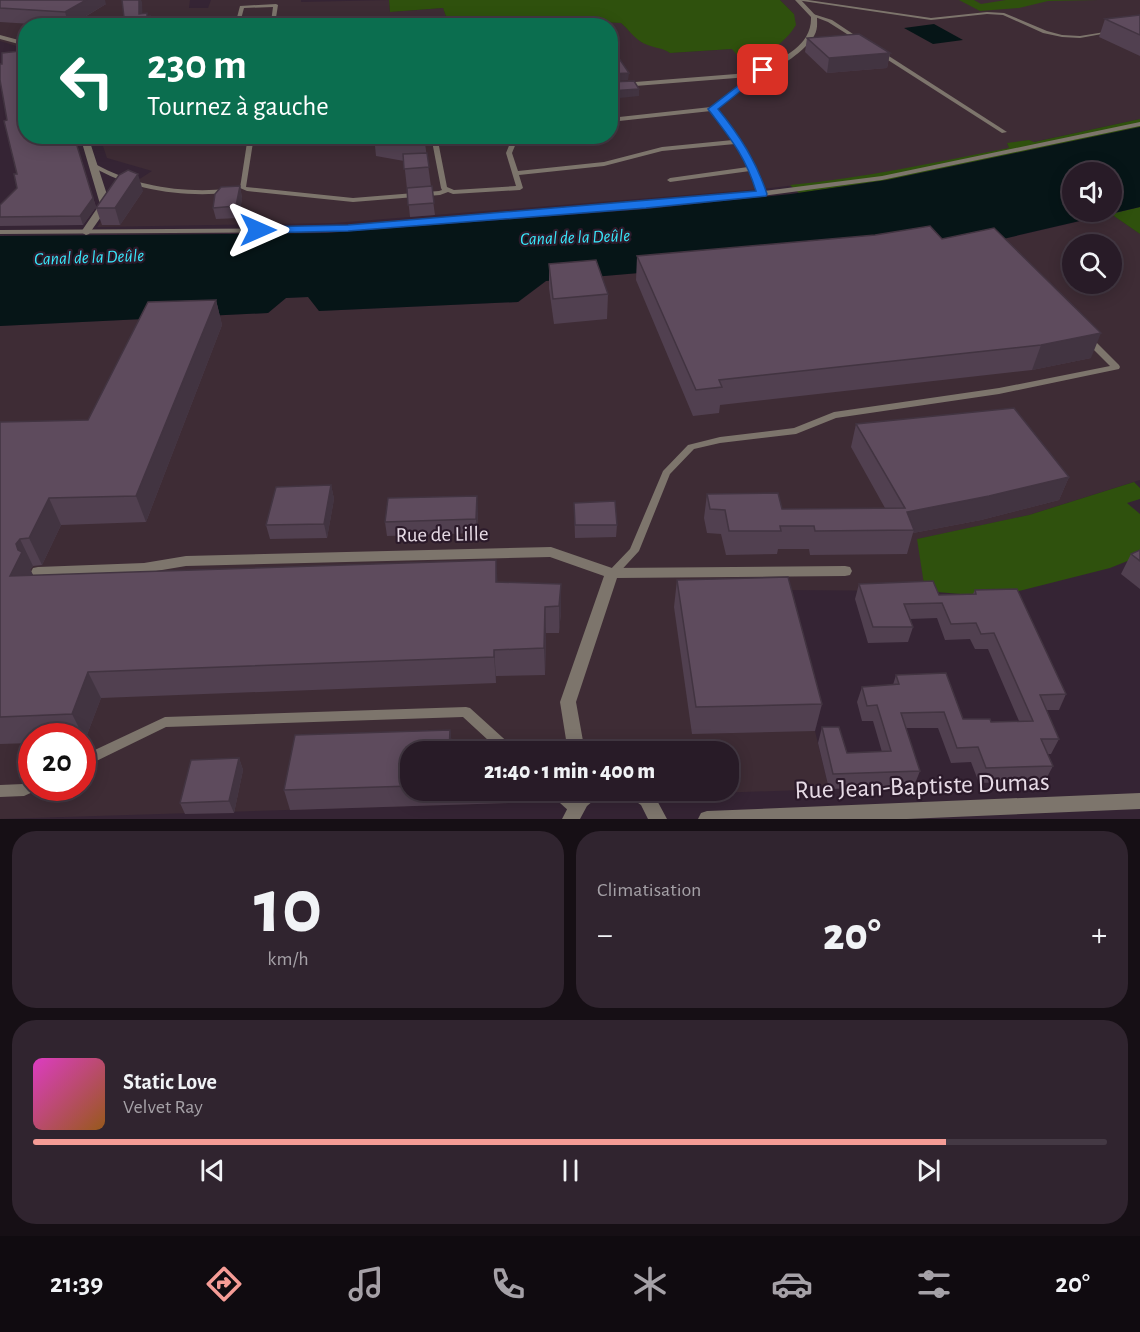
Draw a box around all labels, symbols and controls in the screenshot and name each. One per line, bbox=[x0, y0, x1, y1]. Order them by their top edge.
icon: left bbox=[48, 42, 126, 120]
text: 230 m bbox=[147, 44, 247, 86]
pin bbox=[737, 44, 788, 95]
icon: arrive bbox=[746, 53, 779, 86]
text: Tournez à gauche bbox=[147, 93, 329, 120]
map controls bbox=[1062, 162, 1122, 294]
button: sound bbox=[1062, 162, 1122, 222]
position arrow bbox=[226, 198, 290, 262]
water label: Canal de la Deûle bbox=[520, 227, 631, 249]
button: search bbox=[1062, 234, 1122, 294]
water label: Canal de la Deûle bbox=[34, 247, 145, 269]
street label: Rue de Lille bbox=[395, 523, 489, 546]
speed limit sign: 20 bbox=[18, 723, 96, 801]
text: 21:40 · 1 min · 400 m bbox=[484, 760, 655, 782]
street label: Rue Jean-Baptiste Dumas bbox=[794, 769, 1050, 803]
text: 10 bbox=[254, 869, 322, 947]
text: Climatisation bbox=[597, 880, 701, 900]
text: 20° bbox=[823, 913, 881, 958]
text: − bbox=[597, 919, 613, 952]
text: + bbox=[1091, 919, 1107, 952]
text: km/h bbox=[267, 949, 309, 969]
text: Static Love bbox=[123, 1071, 217, 1093]
text: Velvet Ray bbox=[123, 1097, 203, 1117]
icon: previous bbox=[196, 1154, 229, 1187]
icon: pause bbox=[554, 1154, 587, 1187]
icon: next bbox=[912, 1154, 945, 1187]
icon: directions bbox=[203, 1263, 245, 1305]
icon: music bbox=[345, 1263, 387, 1305]
icon: phone bbox=[487, 1263, 529, 1305]
icon: climate bbox=[629, 1263, 671, 1305]
icon: car bbox=[771, 1263, 813, 1305]
icon: filters bbox=[913, 1263, 955, 1305]
text: 21:39 bbox=[50, 1270, 103, 1297]
text: 20° bbox=[1055, 1270, 1090, 1297]

